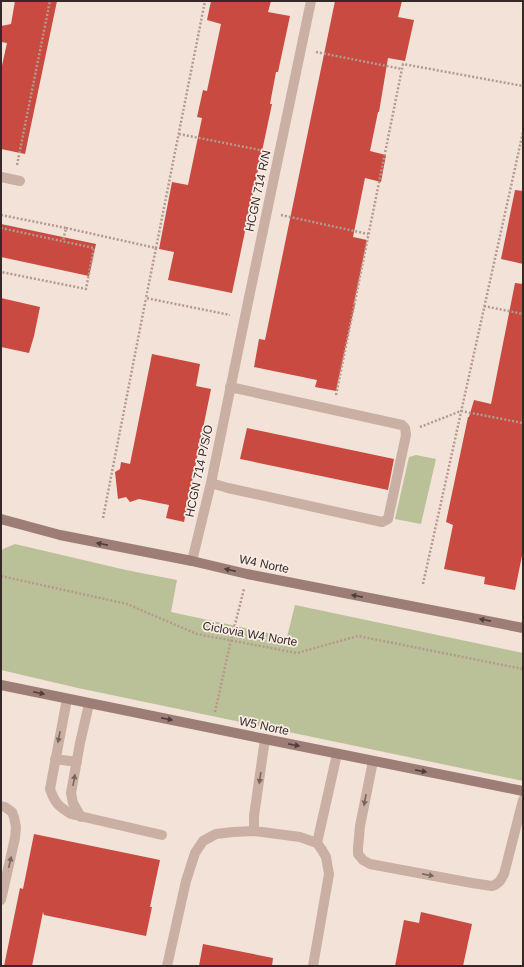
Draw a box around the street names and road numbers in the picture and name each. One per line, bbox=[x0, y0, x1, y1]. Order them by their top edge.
street label: HCGN 714 R/N bbox=[243, 149, 273, 233]
street label: HCGN 714 P/S/O bbox=[182, 424, 216, 518]
street label: W4 Norte bbox=[238, 552, 291, 576]
street label: Ciclovia W4 Norte bbox=[201, 619, 299, 649]
street label: W5 Norte bbox=[238, 714, 291, 738]

